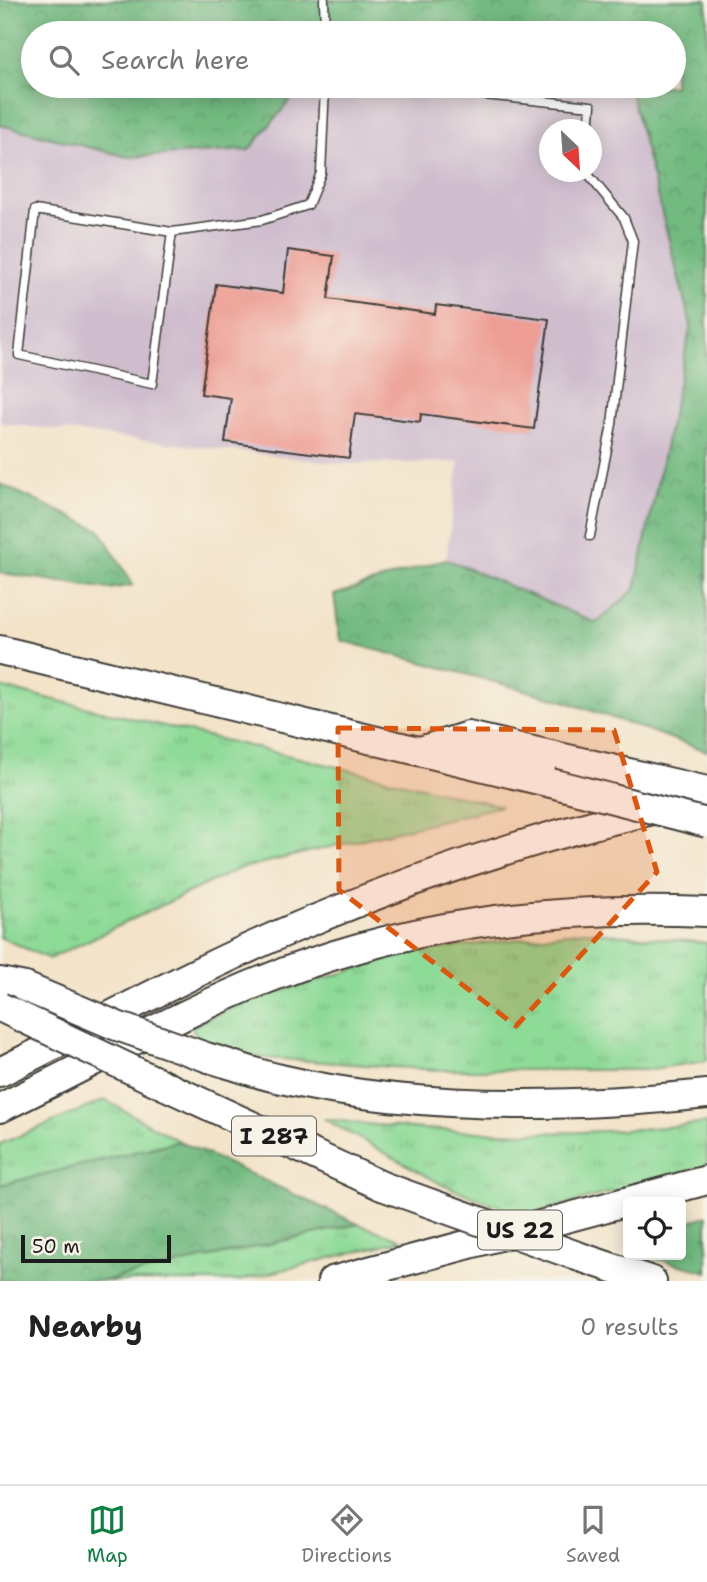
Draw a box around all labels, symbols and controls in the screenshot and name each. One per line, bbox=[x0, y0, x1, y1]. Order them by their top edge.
search box bbox=[21, 21, 686, 98]
icon: search bbox=[45, 41, 83, 79]
text: Search here bbox=[101, 42, 250, 77]
north arrow bbox=[539, 119, 602, 182]
road number: I 287 bbox=[232, 1116, 316, 1156]
map controls bbox=[623, 1197, 686, 1260]
button: locate bbox=[623, 1197, 686, 1260]
road number: US 22 bbox=[478, 1210, 562, 1250]
scale bar bbox=[21, 1232, 172, 1264]
text: 50 m bbox=[32, 1234, 80, 1259]
text: Nearby bbox=[28, 1306, 143, 1347]
text: 0 results bbox=[580, 1312, 679, 1342]
tab: Map bbox=[87, 1501, 128, 1568]
tab: Directions bbox=[302, 1501, 392, 1568]
tab: Saved bbox=[566, 1501, 620, 1568]

